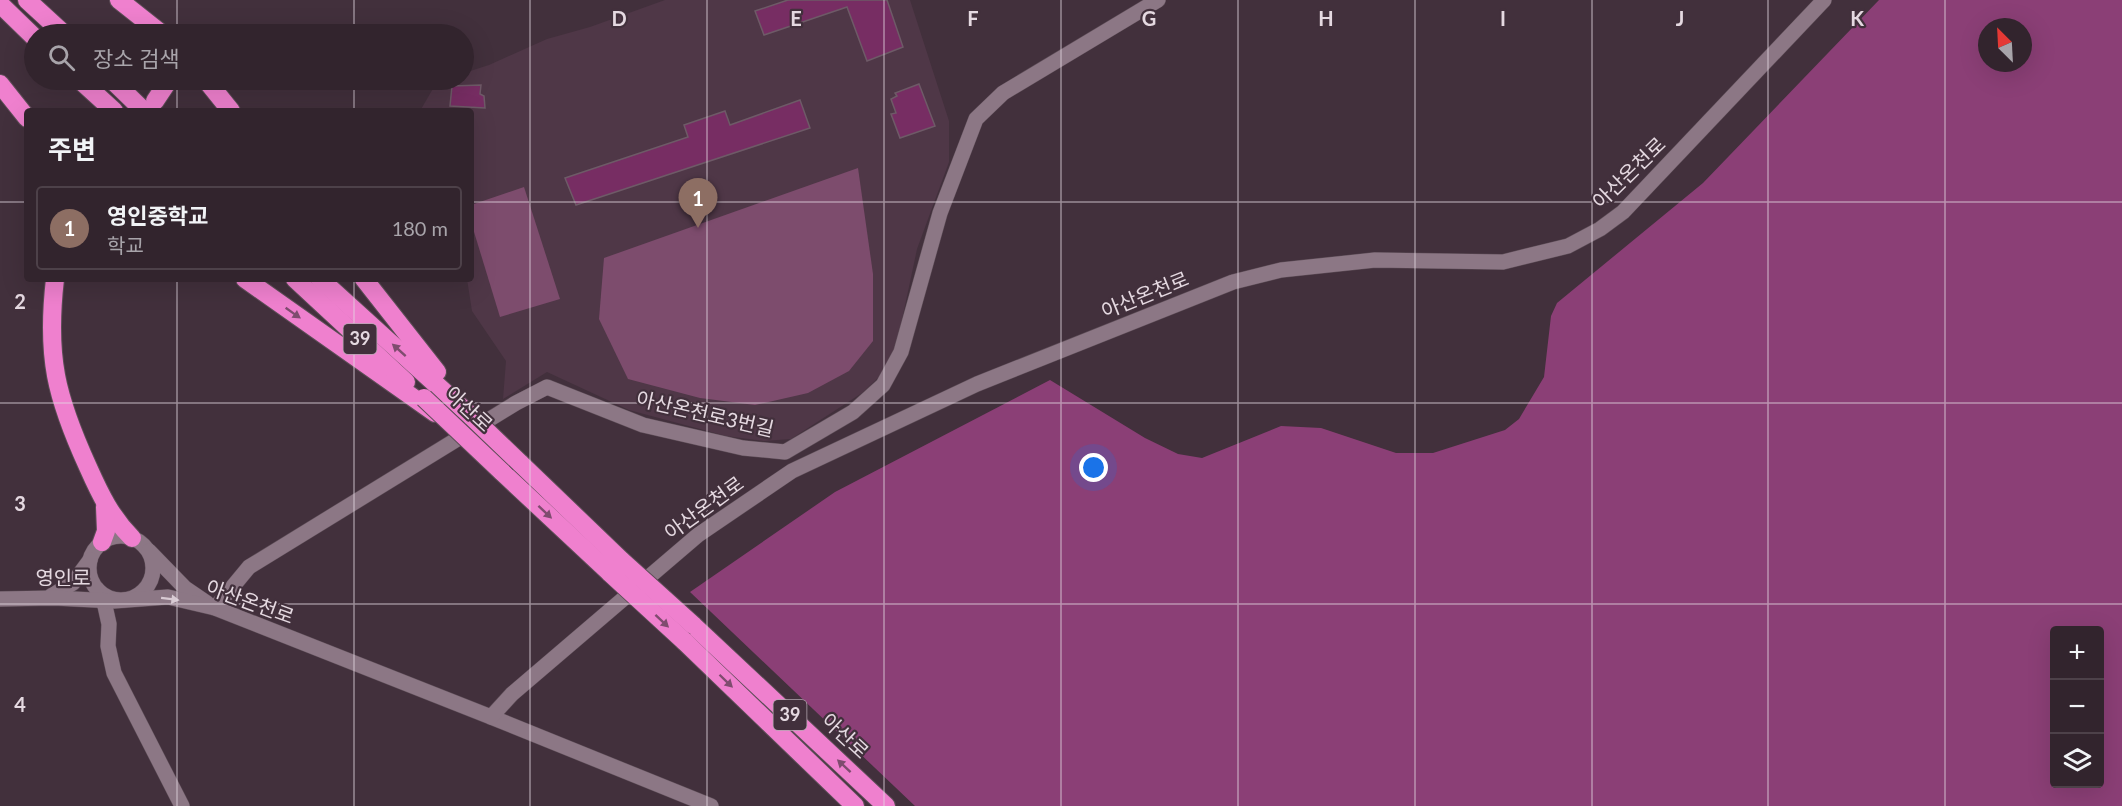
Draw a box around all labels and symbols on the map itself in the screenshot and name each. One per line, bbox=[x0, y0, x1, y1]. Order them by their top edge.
text: D bbox=[611, 6, 627, 30]
text: E bbox=[790, 6, 802, 30]
text: F bbox=[967, 6, 979, 30]
text: G bbox=[1142, 6, 1156, 30]
text: H bbox=[1318, 6, 1334, 30]
text: I bbox=[1500, 6, 1506, 30]
text: J bbox=[1676, 6, 1684, 30]
text: K bbox=[1850, 6, 1864, 30]
north arrow bbox=[1978, 18, 2032, 72]
street label: 아산온천로 bbox=[1587, 132, 1670, 213]
pin: 1 bbox=[678, 178, 718, 228]
street label: 아산온천로 bbox=[1097, 266, 1192, 322]
text: 2 bbox=[14, 289, 26, 313]
one-way arrow bbox=[285, 307, 301, 319]
road number: 39 bbox=[344, 324, 376, 354]
one-way arrow bbox=[392, 344, 407, 357]
street label: 아산로 bbox=[441, 381, 498, 436]
street label: 아산온천로3번길 bbox=[634, 386, 776, 441]
your location bbox=[1079, 453, 1108, 482]
street label: 아산온천로 bbox=[659, 470, 748, 544]
text: 3 bbox=[14, 491, 26, 515]
one-way arrow bbox=[537, 505, 552, 519]
street label: 영인로 bbox=[35, 565, 91, 589]
street label: 아산온천로 bbox=[203, 574, 298, 628]
one-way arrow bbox=[161, 594, 180, 604]
one-way arrow bbox=[655, 614, 670, 628]
one-way arrow bbox=[718, 674, 732, 688]
text: 4 bbox=[14, 692, 26, 716]
road number: 39 bbox=[774, 700, 806, 730]
street label: 아산로 bbox=[817, 708, 874, 763]
one-way arrow bbox=[837, 759, 851, 773]

